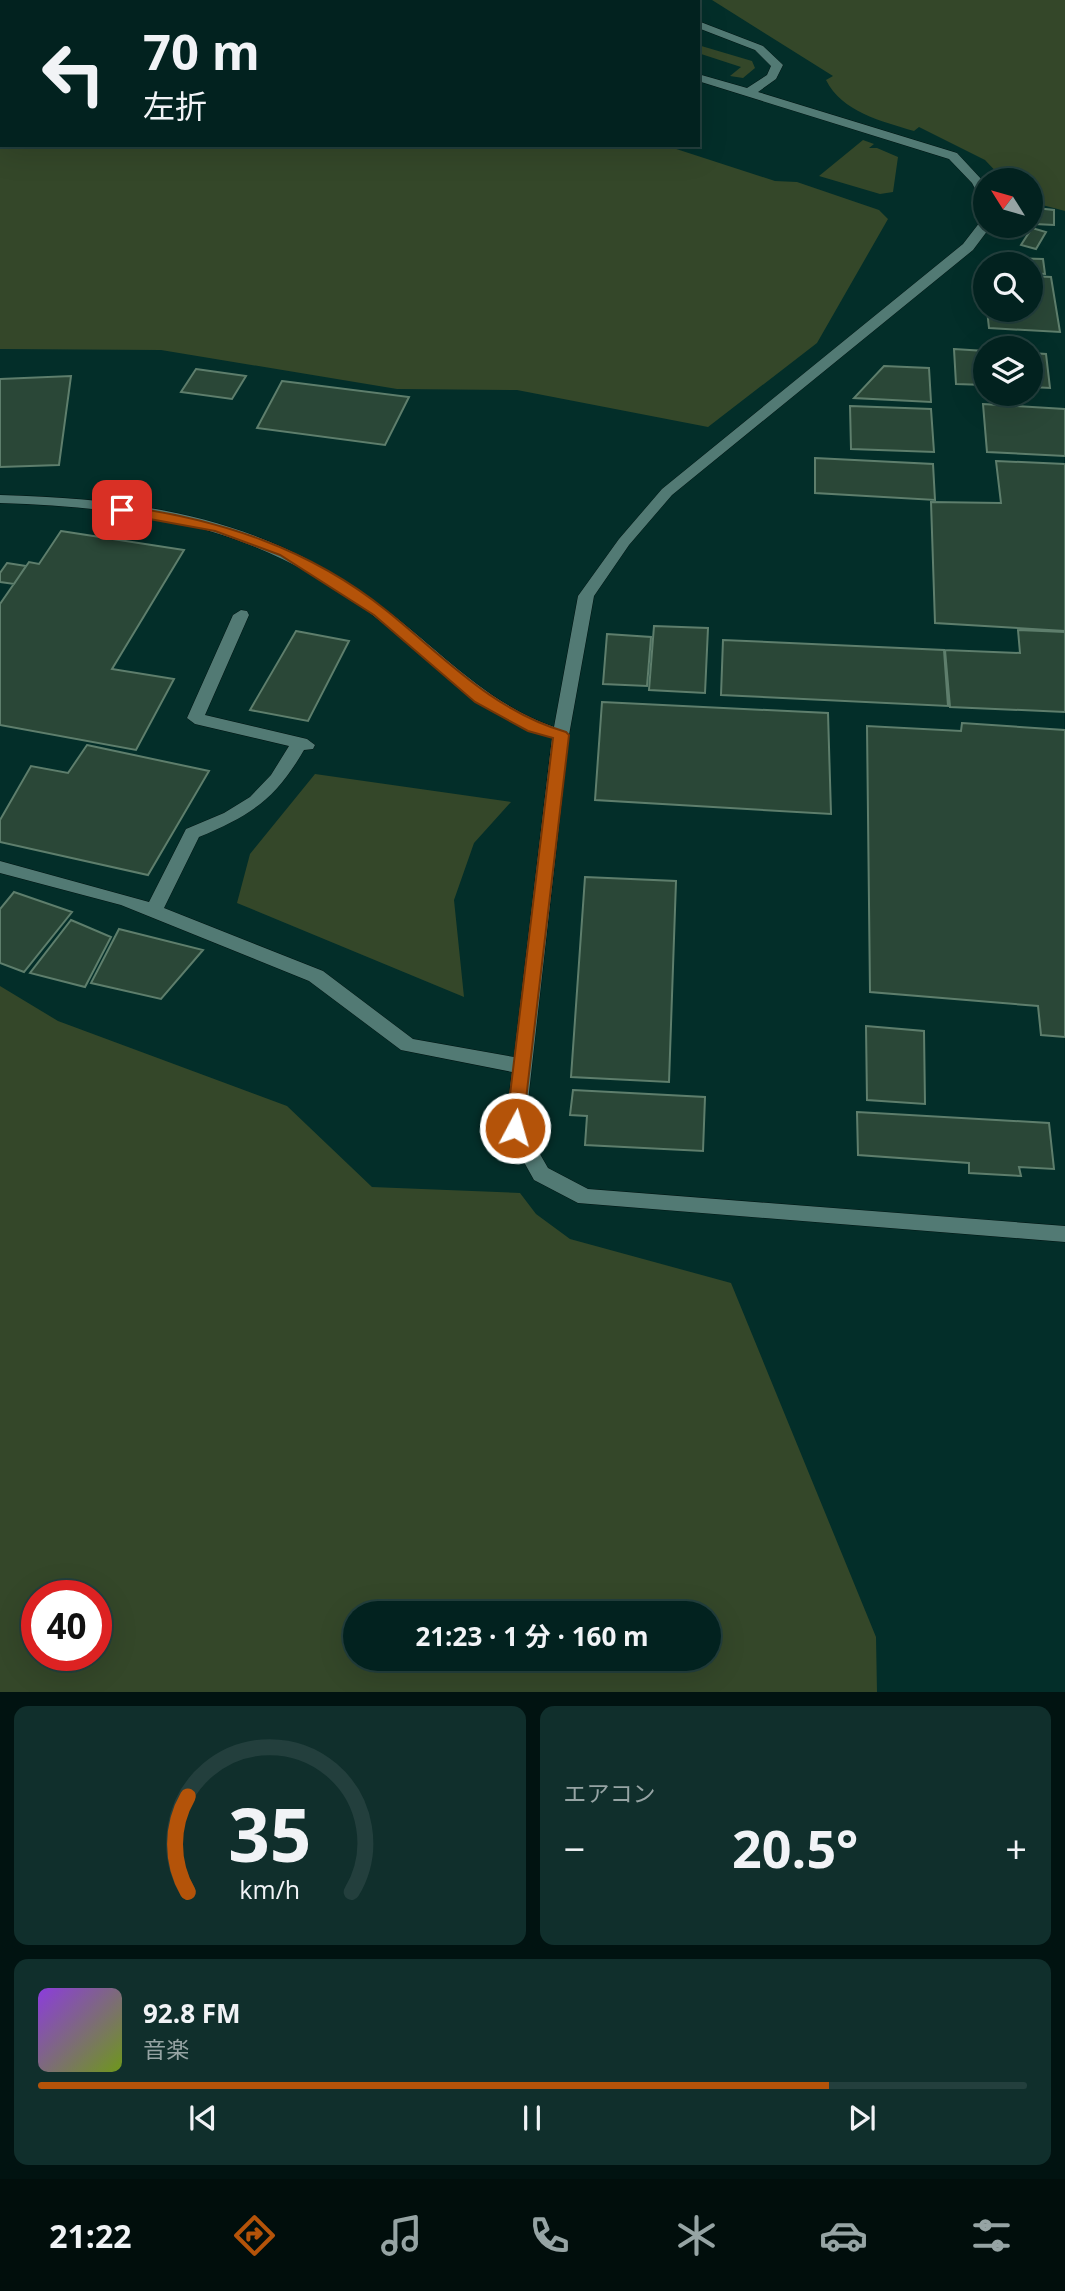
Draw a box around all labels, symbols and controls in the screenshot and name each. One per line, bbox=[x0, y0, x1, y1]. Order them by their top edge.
text: 70 m bbox=[143, 18, 260, 84]
icon: left bbox=[28, 28, 119, 119]
text: 左折 bbox=[143, 84, 207, 127]
north arrow bbox=[973, 168, 1043, 238]
map controls bbox=[973, 168, 1043, 406]
button: search bbox=[973, 252, 1043, 322]
button: layers bbox=[973, 336, 1043, 406]
pin bbox=[92, 480, 152, 540]
icon: arrive bbox=[103, 491, 141, 529]
position arrow bbox=[478, 1091, 552, 1165]
speed limit sign: 40 bbox=[21, 1580, 112, 1671]
text: 21:23 · 1 分 · 160 m bbox=[415, 1618, 649, 1654]
text: エアコン bbox=[564, 1777, 656, 1809]
text: 35 bbox=[228, 1784, 311, 1883]
text: 20.5° bbox=[732, 1812, 858, 1883]
text: − bbox=[564, 1822, 585, 1874]
text: + bbox=[1005, 1822, 1027, 1874]
text: km/h bbox=[239, 1871, 300, 1905]
text: 92.8 FM bbox=[143, 1995, 241, 2031]
text: 音楽 bbox=[143, 2033, 189, 2065]
icon: previous bbox=[184, 2099, 222, 2137]
icon: pause bbox=[513, 2099, 551, 2137]
icon: next bbox=[843, 2099, 881, 2137]
icon: directions bbox=[230, 2211, 279, 2260]
icon: music bbox=[377, 2211, 426, 2260]
icon: phone bbox=[525, 2211, 574, 2260]
icon: climate bbox=[672, 2211, 721, 2260]
icon: car bbox=[819, 2211, 868, 2260]
icon: filters bbox=[967, 2211, 1016, 2260]
text: 21:22 bbox=[49, 2214, 132, 2257]

